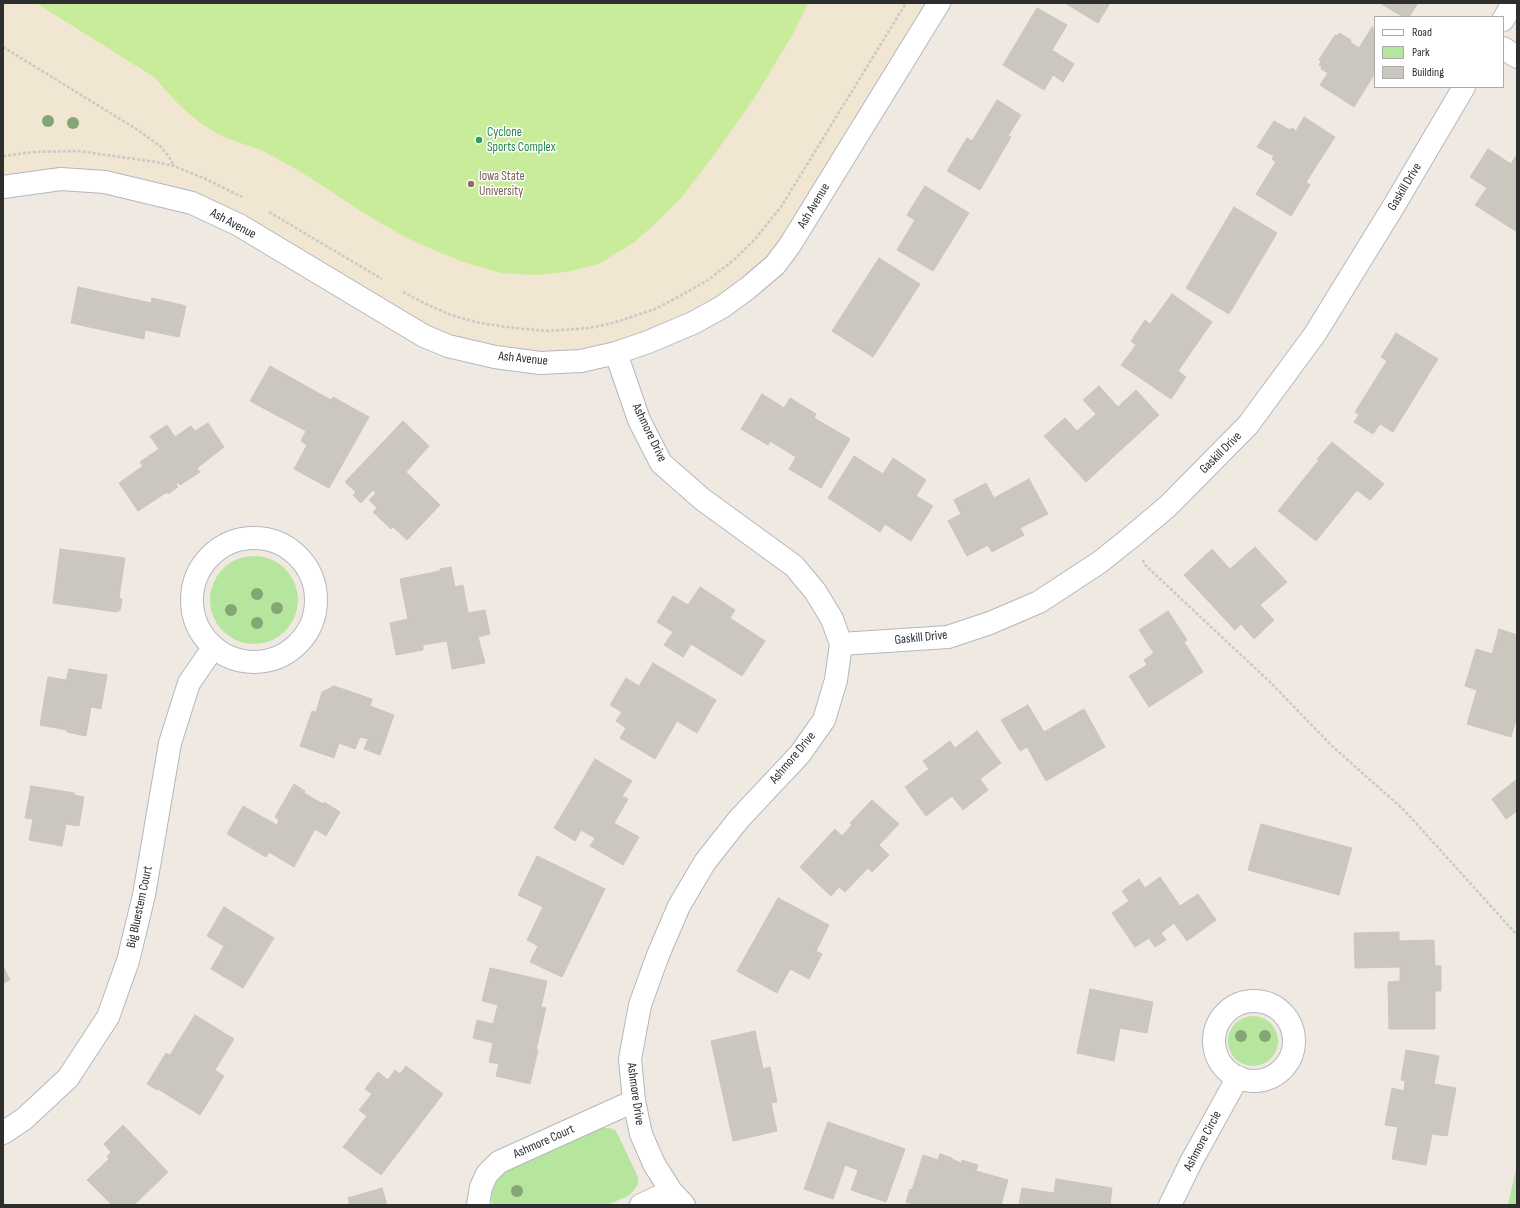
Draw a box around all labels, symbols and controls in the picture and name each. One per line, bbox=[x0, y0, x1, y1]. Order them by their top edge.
legend bbox=[1374, 16, 1504, 88]
text: Road bbox=[1412, 25, 1432, 40]
text: Park bbox=[1412, 45, 1430, 60]
text: Building bbox=[1412, 65, 1444, 80]
place label: Cyclone Sports Complex bbox=[487, 125, 556, 156]
marker: Cyclone Sports Complex bbox=[474, 135, 484, 145]
street label: Gaskill Drive bbox=[1385, 160, 1425, 214]
place label: Iowa State University bbox=[479, 169, 525, 200]
marker: Iowa State University bbox=[466, 179, 476, 189]
street label: Ash Avenue bbox=[795, 181, 833, 231]
street label: Ash Avenue bbox=[207, 205, 259, 243]
street label: Ash Avenue bbox=[497, 349, 549, 369]
street label: Ashmore Drive bbox=[628, 401, 670, 465]
street label: Gaskill Drive bbox=[1197, 429, 1245, 477]
street label: Gaskill Drive bbox=[894, 627, 948, 649]
street label: Ashmore Drive bbox=[767, 729, 819, 787]
street label: Big Bluestem Court bbox=[124, 865, 156, 949]
street label: Ashmore Drive bbox=[623, 1062, 647, 1126]
street label: Ashmore Circle bbox=[1181, 1108, 1225, 1174]
street label: Ashmore Court bbox=[511, 1122, 577, 1162]

